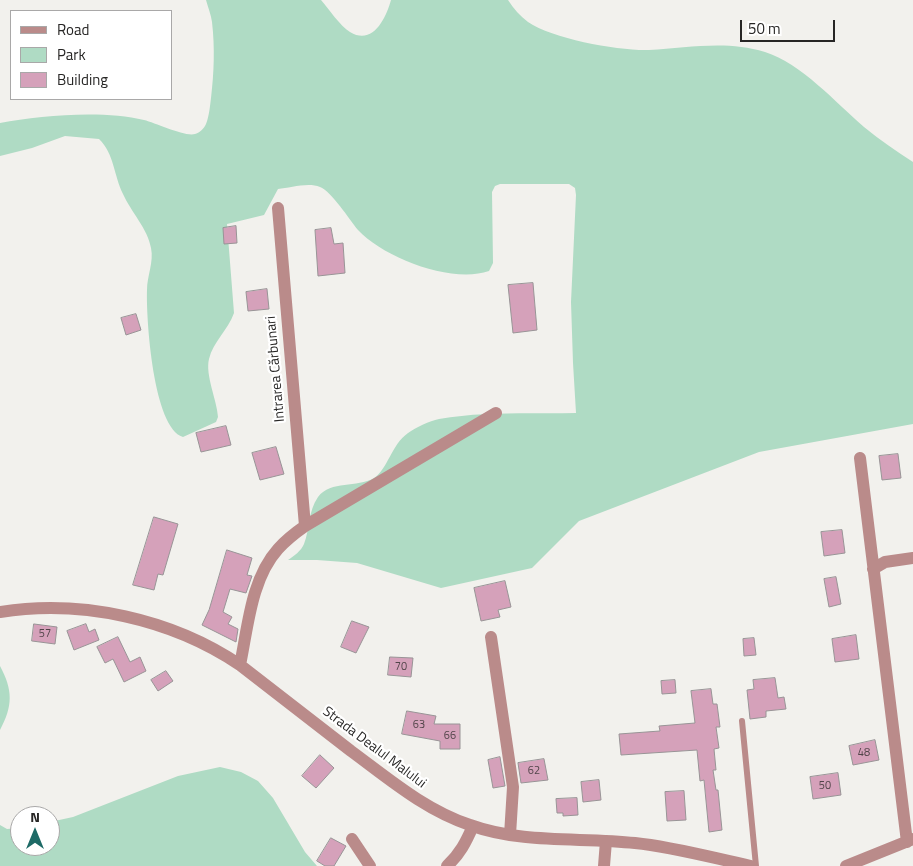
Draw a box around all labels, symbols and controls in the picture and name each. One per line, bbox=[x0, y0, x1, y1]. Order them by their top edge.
legend bbox=[10, 10, 172, 100]
scale bar bbox=[743, 10, 838, 42]
text: 50 m bbox=[748, 17, 781, 40]
text: Road bbox=[57, 18, 89, 41]
text: Park bbox=[57, 43, 86, 66]
text: Building bbox=[57, 68, 108, 91]
street label: Intrarea Cărbunari bbox=[263, 315, 289, 423]
house number: 57 bbox=[39, 627, 51, 641]
house number: 70 bbox=[395, 660, 407, 674]
street label: Strada Dealul Malului bbox=[319, 704, 429, 792]
house number: 63 bbox=[413, 718, 425, 732]
house number: 66 bbox=[444, 729, 456, 743]
house number: 48 bbox=[858, 746, 870, 760]
house number: 62 bbox=[528, 764, 540, 778]
house number: 50 bbox=[819, 779, 831, 793]
north arrow bbox=[10, 806, 60, 856]
text: N bbox=[30, 806, 40, 827]

